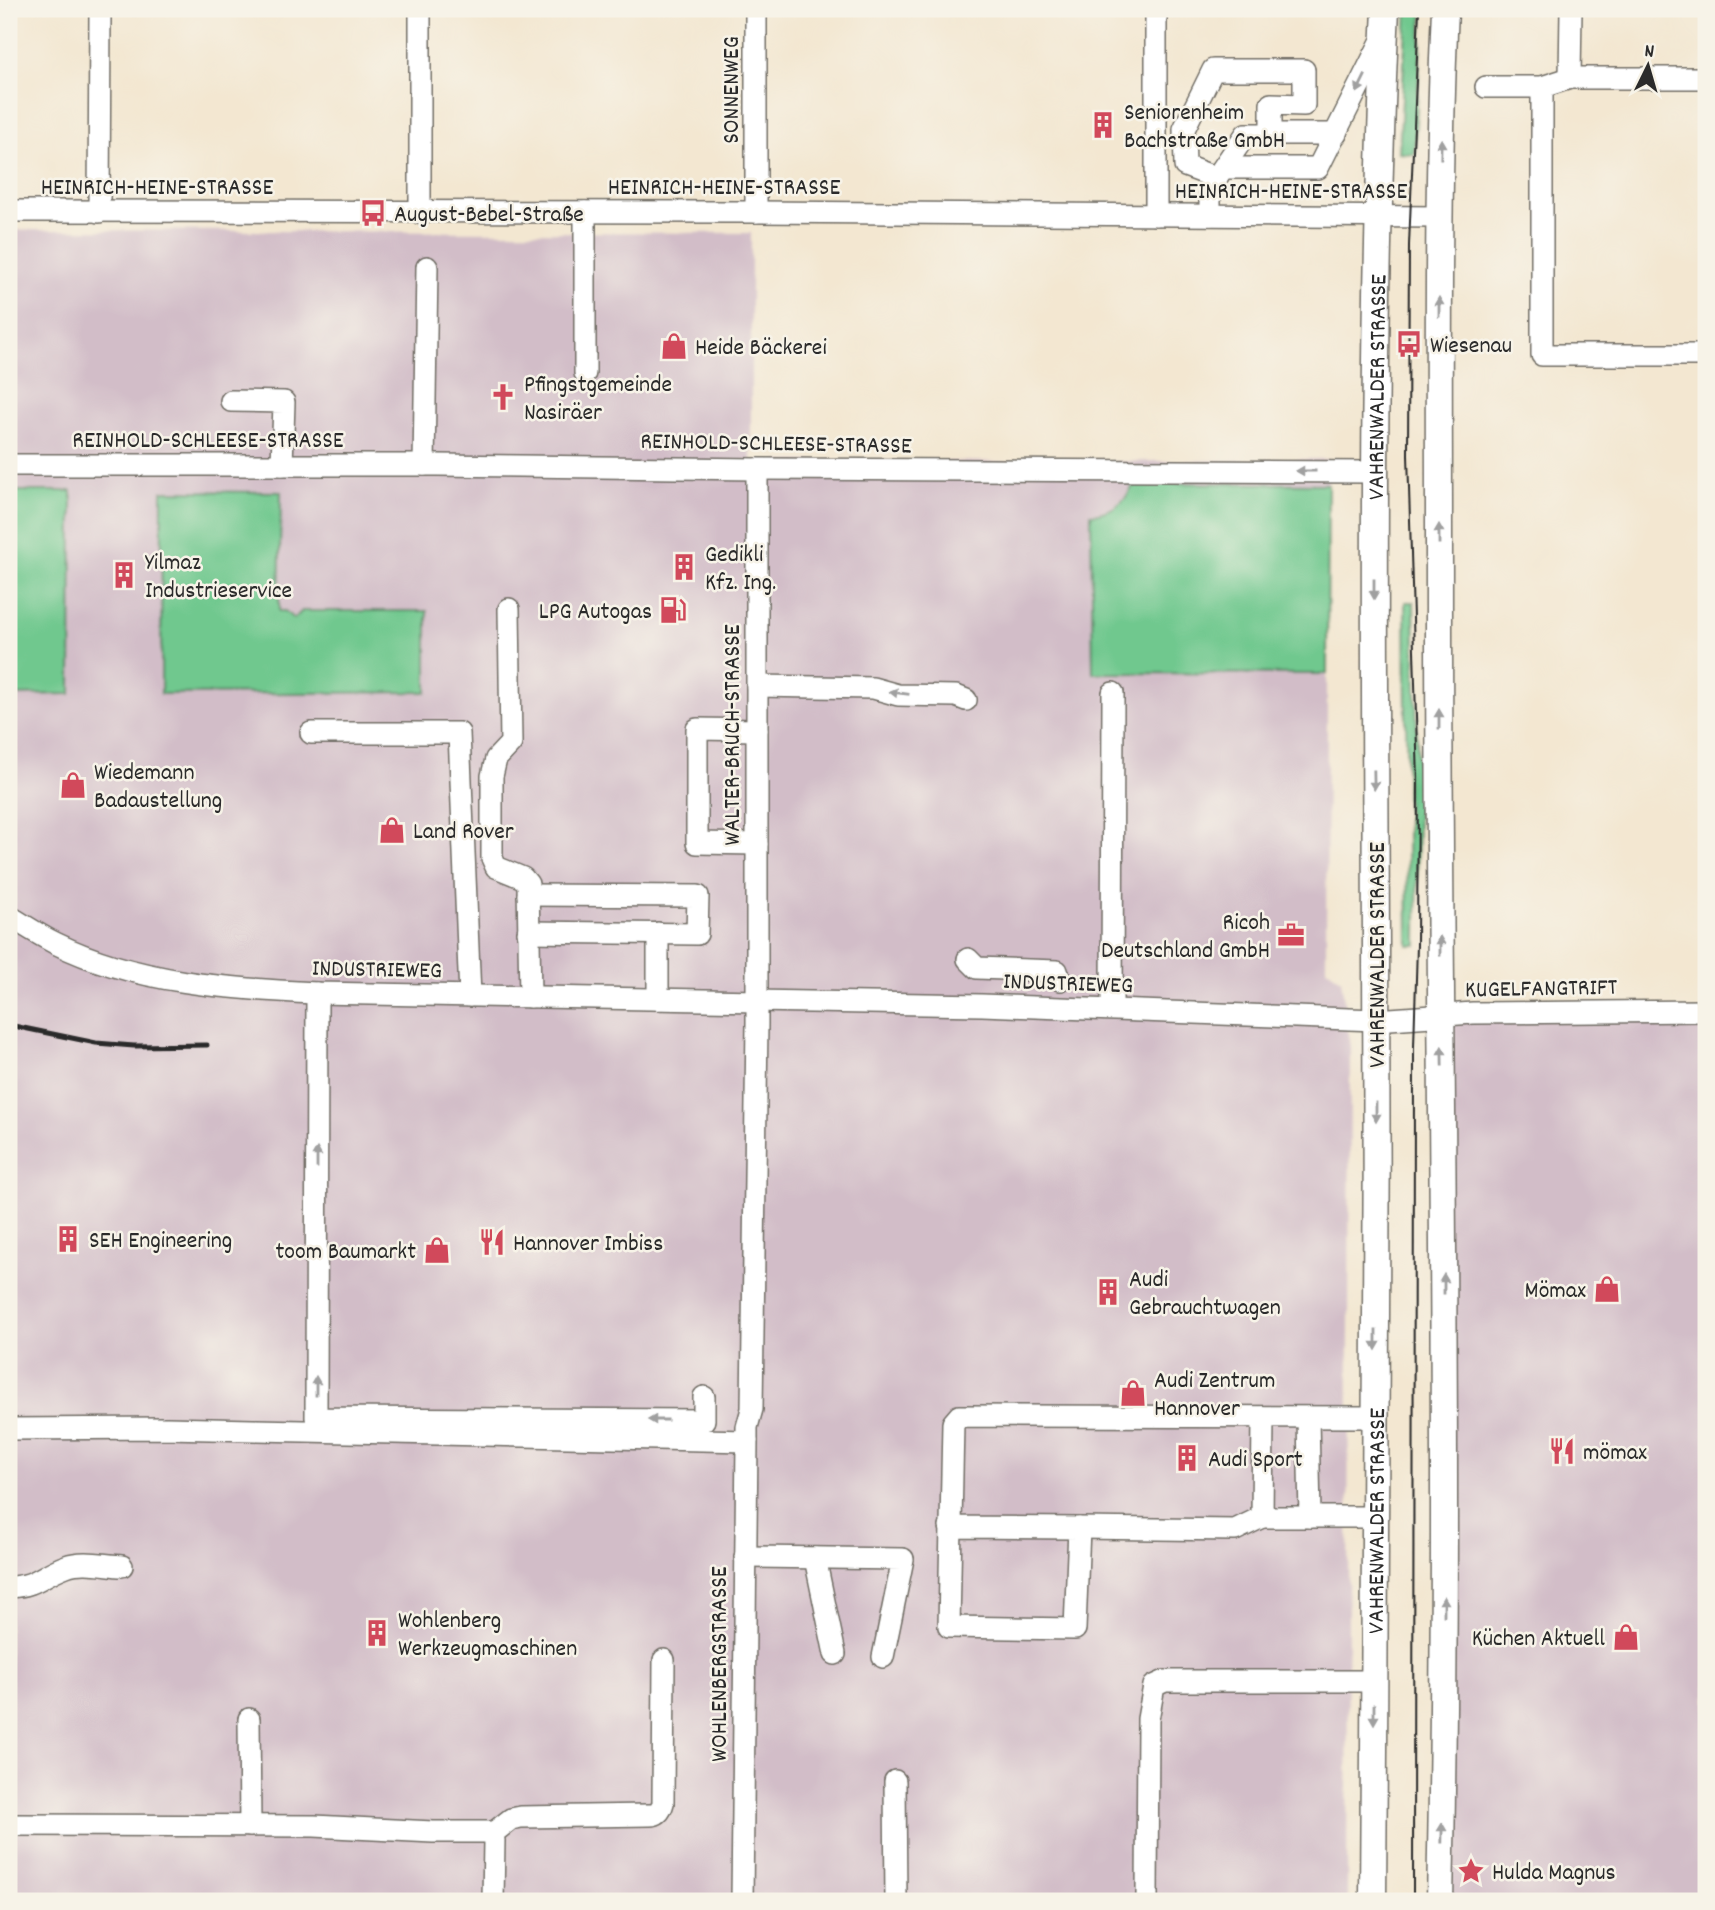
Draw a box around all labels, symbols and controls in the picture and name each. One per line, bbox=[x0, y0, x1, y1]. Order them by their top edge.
north arrow bbox=[1614, 32, 1684, 102]
street label: SONNENWEG bbox=[716, 36, 750, 144]
text: N bbox=[1643, 39, 1655, 66]
one-way arrow bbox=[1355, 74, 1366, 94]
place label: Seniorenheim Bachstraße GmbH bbox=[1124, 97, 1285, 159]
building icon: Seniorenheim Bachstraße GmbH bbox=[1088, 110, 1118, 140]
one-way arrow bbox=[1435, 138, 1446, 160]
street label: HEINRICH-HEINE-STRASSE bbox=[41, 172, 273, 206]
street label: HEINRICH-HEINE-STRASSE bbox=[608, 172, 840, 206]
street label: HEINRICH-HEINE-STRASSE bbox=[1175, 176, 1407, 210]
bus stop icon: August-Bebel-Straße bbox=[358, 198, 388, 228]
place label: August-Bebel-Straße bbox=[394, 199, 584, 233]
street label: VAHRENWALDER STRASSE bbox=[1361, 274, 1397, 500]
one-way arrow bbox=[1433, 295, 1445, 317]
bus stop icon: Wiesenau bbox=[1394, 329, 1424, 359]
place label: Wiesenau bbox=[1430, 330, 1512, 364]
shop icon: Heide Bäckerei bbox=[659, 331, 689, 361]
place label: Heide Bäckerei bbox=[695, 332, 827, 366]
place label: Pfingstgemeinde Nasiräer bbox=[524, 369, 672, 431]
church icon: Pfingstgemeinde Nasiräer bbox=[488, 382, 518, 412]
street label: REINHOLD-SCHLEESE-STRASSE bbox=[72, 425, 344, 459]
street label: REINHOLD-SCHLEESE-STRASSE bbox=[640, 426, 912, 464]
one-way arrow bbox=[1295, 465, 1317, 477]
one-way arrow bbox=[1433, 523, 1445, 545]
place label: Gedikli Kfz. Ing. bbox=[705, 539, 776, 601]
place label: Yilmaz Industrieservice bbox=[145, 547, 292, 609]
building icon: Gedikli Kfz. Ing. bbox=[669, 552, 699, 582]
building icon: Yilmaz Industrieservice bbox=[109, 560, 139, 590]
one-way arrow bbox=[1368, 579, 1379, 601]
fuel station icon: LPG Autogas bbox=[658, 595, 688, 625]
place label: LPG Autogas bbox=[539, 596, 652, 630]
street label: WALTER-BRUCH-STRASSE bbox=[717, 624, 751, 846]
one-way arrow bbox=[888, 688, 910, 699]
one-way arrow bbox=[1433, 708, 1445, 730]
place label: Wiedemann Badaustellung bbox=[94, 757, 222, 819]
shop icon: Wiedemann Badaustellung bbox=[58, 770, 88, 800]
one-way arrow bbox=[1368, 770, 1380, 792]
shop icon: Land Rover bbox=[377, 815, 407, 845]
place label: Land Rover bbox=[413, 816, 514, 850]
street label: VAHRENWALDER STRASSE bbox=[1362, 842, 1396, 1068]
place label: Ricoh Deutschland GmbH bbox=[1101, 907, 1270, 969]
office icon: Ricoh Deutschland GmbH bbox=[1276, 920, 1306, 950]
one-way arrow bbox=[1434, 935, 1446, 957]
street label: INDUSTRIEWEG bbox=[312, 953, 442, 989]
street label: INDUSTRIEWEG bbox=[1002, 966, 1134, 1004]
street label: KUGELFANGTRIFT bbox=[1465, 972, 1618, 1008]
one-way arrow bbox=[1436, 1045, 1448, 1067]
one-way arrow bbox=[1370, 1102, 1382, 1124]
one-way arrow bbox=[311, 1147, 322, 1169]
building icon: SEH Engineering bbox=[53, 1224, 83, 1254]
place label: SEH Engineering bbox=[89, 1225, 232, 1259]
restaurant icon: Hannover Imbiss bbox=[477, 1227, 507, 1257]
place label: Hannover Imbiss bbox=[513, 1228, 663, 1262]
shop icon: toom Baumarkt bbox=[422, 1235, 452, 1265]
place label: toom Baumarkt bbox=[275, 1236, 416, 1270]
place label: Audi Gebrauchtwagen bbox=[1129, 1264, 1281, 1326]
one-way arrow bbox=[1438, 1272, 1450, 1294]
shop icon: Mömax bbox=[1592, 1274, 1622, 1304]
place label: Mömax bbox=[1525, 1275, 1586, 1309]
building icon: Audi Gebrauchtwagen bbox=[1093, 1277, 1123, 1307]
one-way arrow bbox=[1370, 1329, 1382, 1351]
place label: Audi Zentrum Hannover bbox=[1154, 1365, 1275, 1427]
one-way arrow bbox=[310, 1375, 322, 1397]
shop icon: Audi Zentrum Hannover bbox=[1118, 1378, 1148, 1408]
street label: VAHRENWALDER STRASSE bbox=[1361, 1408, 1396, 1634]
one-way arrow bbox=[647, 1414, 669, 1426]
restaurant icon: mömax bbox=[1547, 1436, 1577, 1466]
place label: mömax bbox=[1583, 1437, 1647, 1471]
building icon: Audi Sport bbox=[1172, 1443, 1202, 1473]
place label: Audi Sport bbox=[1208, 1444, 1303, 1478]
street label: WOHLENBERGSTRASSE bbox=[704, 1566, 738, 1762]
one-way arrow bbox=[1438, 1594, 1450, 1616]
place label: Wohlenberg Werkzeugmaschinen bbox=[398, 1605, 577, 1667]
building icon: Wohlenberg Werkzeugmaschinen bbox=[362, 1618, 392, 1648]
shop icon: Küchen Aktuell bbox=[1611, 1622, 1641, 1652]
place label: Küchen Aktuell bbox=[1472, 1623, 1605, 1657]
one-way arrow bbox=[1368, 1704, 1380, 1726]
one-way arrow bbox=[1436, 1822, 1448, 1844]
place icon: Hulda Magnus bbox=[1456, 1856, 1486, 1886]
place label: Hulda Magnus bbox=[1492, 1857, 1616, 1891]

